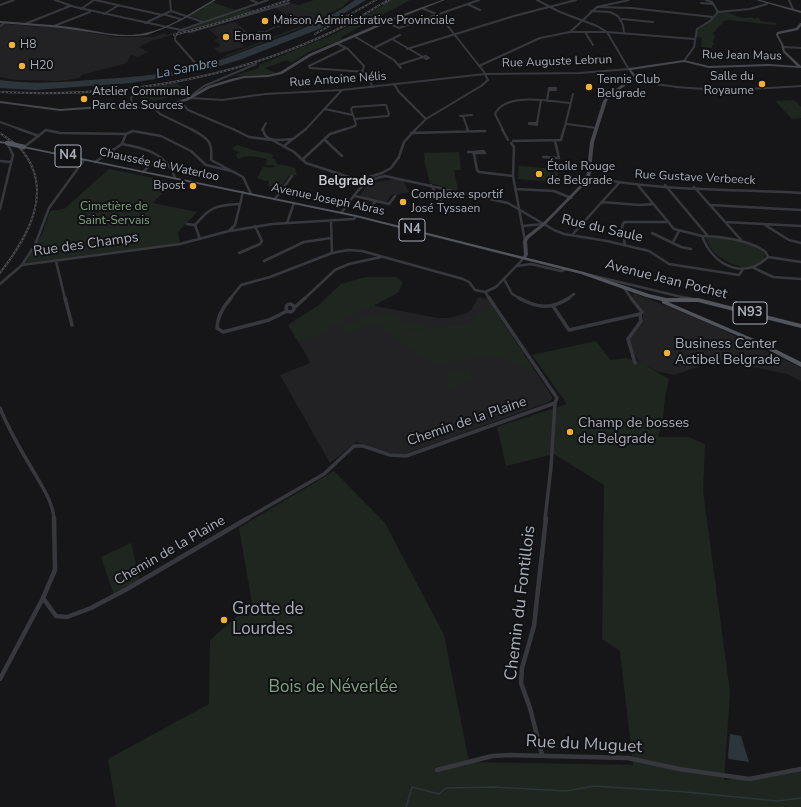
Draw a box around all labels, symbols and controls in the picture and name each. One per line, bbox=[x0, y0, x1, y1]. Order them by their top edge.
place label: Maison Administrative Provinciale bbox=[273, 14, 455, 28]
marker: Maison Administrative Provinciale bbox=[260, 16, 270, 26]
place label: Epnam bbox=[234, 30, 271, 44]
marker: Epnam bbox=[221, 32, 231, 42]
place label: H8 bbox=[20, 38, 36, 52]
marker: H8 bbox=[7, 40, 17, 50]
street label: Rue Jean Maus bbox=[702, 48, 782, 64]
street label: Rue Auguste Lebrun bbox=[502, 53, 612, 71]
water label: La Sambre bbox=[155, 55, 219, 83]
place label: H20 bbox=[30, 59, 54, 73]
marker: H20 bbox=[17, 61, 27, 71]
street label: Rue Antoine Nélis bbox=[289, 69, 387, 91]
place label: Salle du Royaume bbox=[704, 70, 754, 98]
place label: Tennis Club Belgrade bbox=[597, 73, 660, 101]
marker: Salle du Royaume bbox=[757, 79, 767, 89]
marker: Tennis Club Belgrade bbox=[584, 82, 594, 92]
place label: Atelier Communal Parc des Sources bbox=[92, 85, 190, 113]
marker: Atelier Communal Parc des Sources bbox=[79, 94, 89, 104]
road number: N4 bbox=[55, 145, 81, 167]
street label: Chaussée de Waterloo bbox=[98, 145, 220, 185]
place label: Étoile Rouge de Belgrade bbox=[547, 160, 615, 188]
street label: Rue Gustave Verbeeck bbox=[634, 168, 756, 188]
marker: Étoile Rouge de Belgrade bbox=[534, 169, 544, 179]
district label: Belgrade bbox=[319, 174, 373, 190]
place label: Bpost bbox=[153, 179, 185, 193]
marker: Bpost bbox=[188, 181, 198, 191]
street label: Avenue Joseph Abras bbox=[270, 181, 386, 219]
place label: Complexe sportif José Tyssaen bbox=[411, 188, 503, 216]
marker: Complexe sportif José Tyssaen bbox=[398, 197, 408, 207]
park label: Cimetière de Saint-Servais bbox=[78, 200, 150, 228]
street label: Rue du Saule bbox=[560, 211, 644, 247]
road number: N4 bbox=[399, 219, 425, 241]
street label: Rue des Champs bbox=[32, 229, 140, 261]
street label: Avenue Jean Pochet bbox=[603, 257, 729, 303]
road number: N93 bbox=[733, 302, 767, 324]
place label: Business Center Actibel Belgrade bbox=[675, 337, 780, 370]
marker: Business Center Actibel Belgrade bbox=[662, 348, 672, 358]
street label: Chemin de la Plaine bbox=[405, 394, 529, 450]
place label: Champ de bosses de Belgrade bbox=[578, 416, 689, 448]
marker: Champ de bosses de Belgrade bbox=[565, 427, 575, 437]
street label: Chemin de la Plaine bbox=[112, 512, 228, 590]
street label: Chemin du Fontillois bbox=[501, 524, 541, 682]
place label: Grotte de Lourdes bbox=[232, 600, 304, 640]
marker: Grotte de Lourdes bbox=[219, 615, 229, 625]
park label: Bois de Néverlée bbox=[268, 678, 398, 698]
street label: Rue du Muguet bbox=[525, 732, 643, 758]

